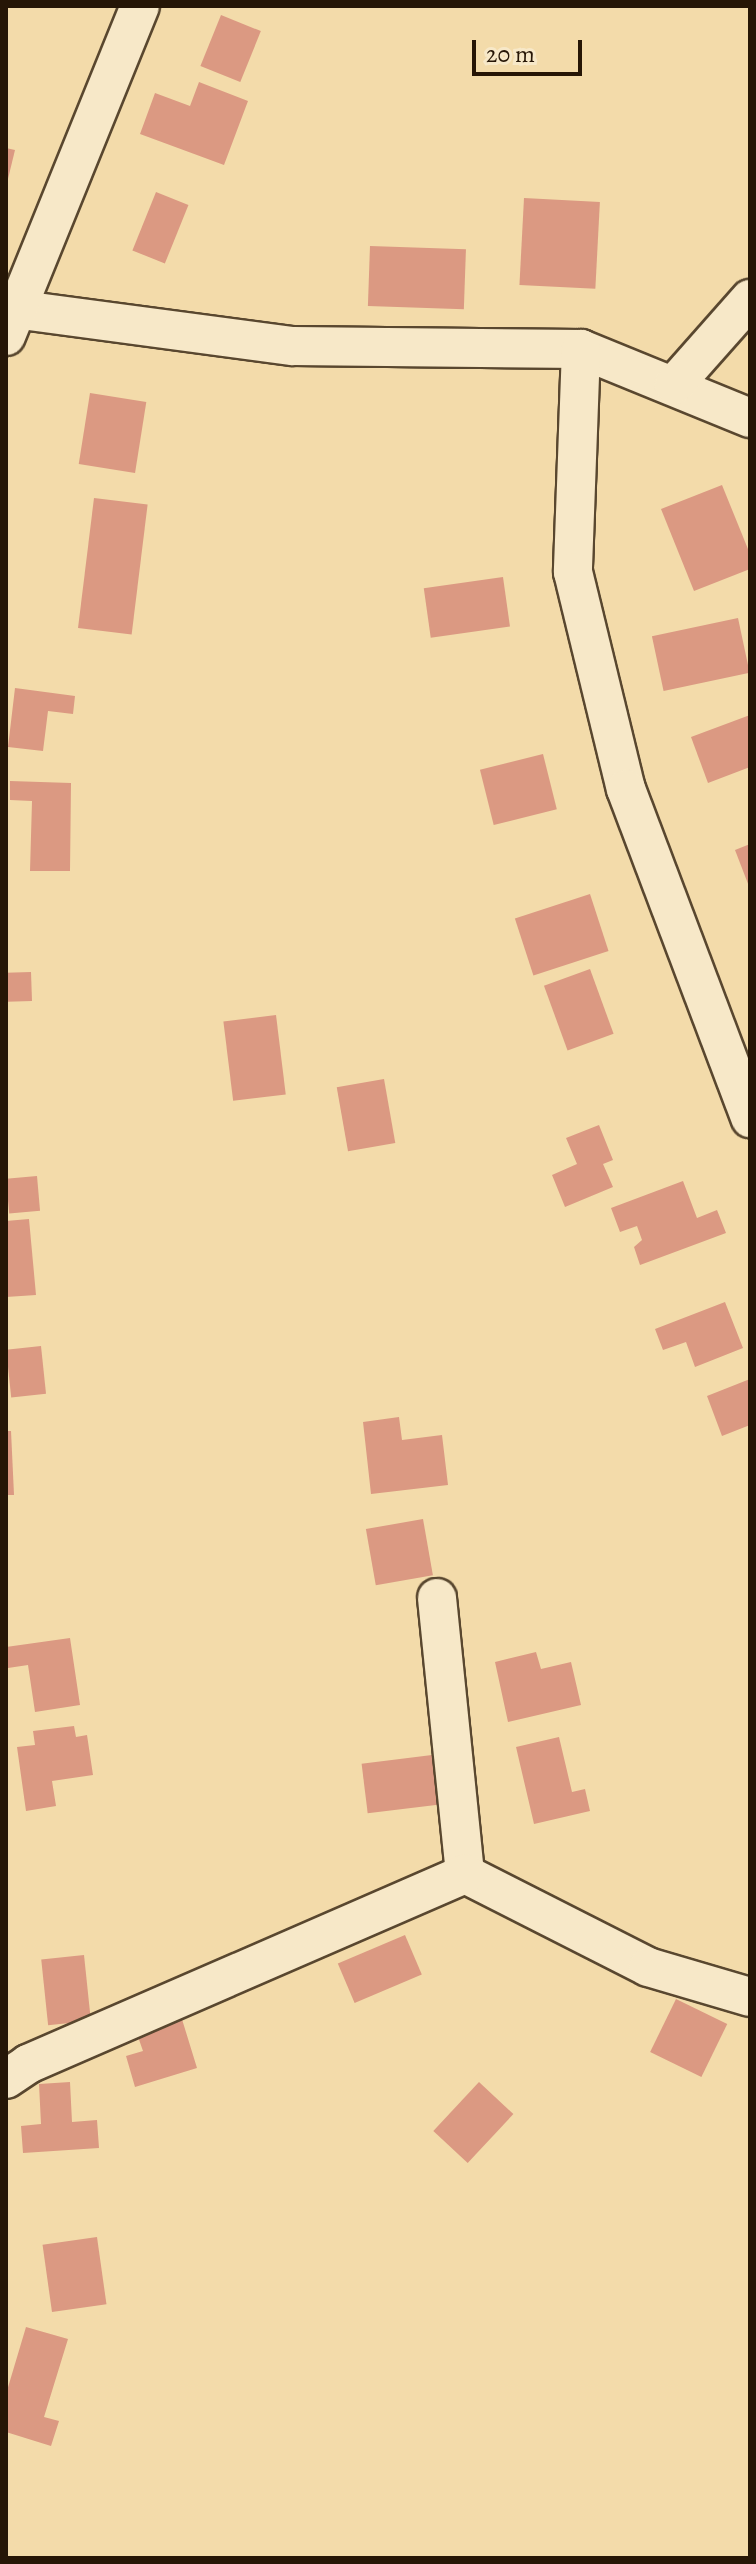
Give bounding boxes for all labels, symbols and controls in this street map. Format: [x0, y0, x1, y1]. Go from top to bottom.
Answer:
scale bar [476, 24, 586, 74]
text: 20 m [486, 38, 535, 70]

